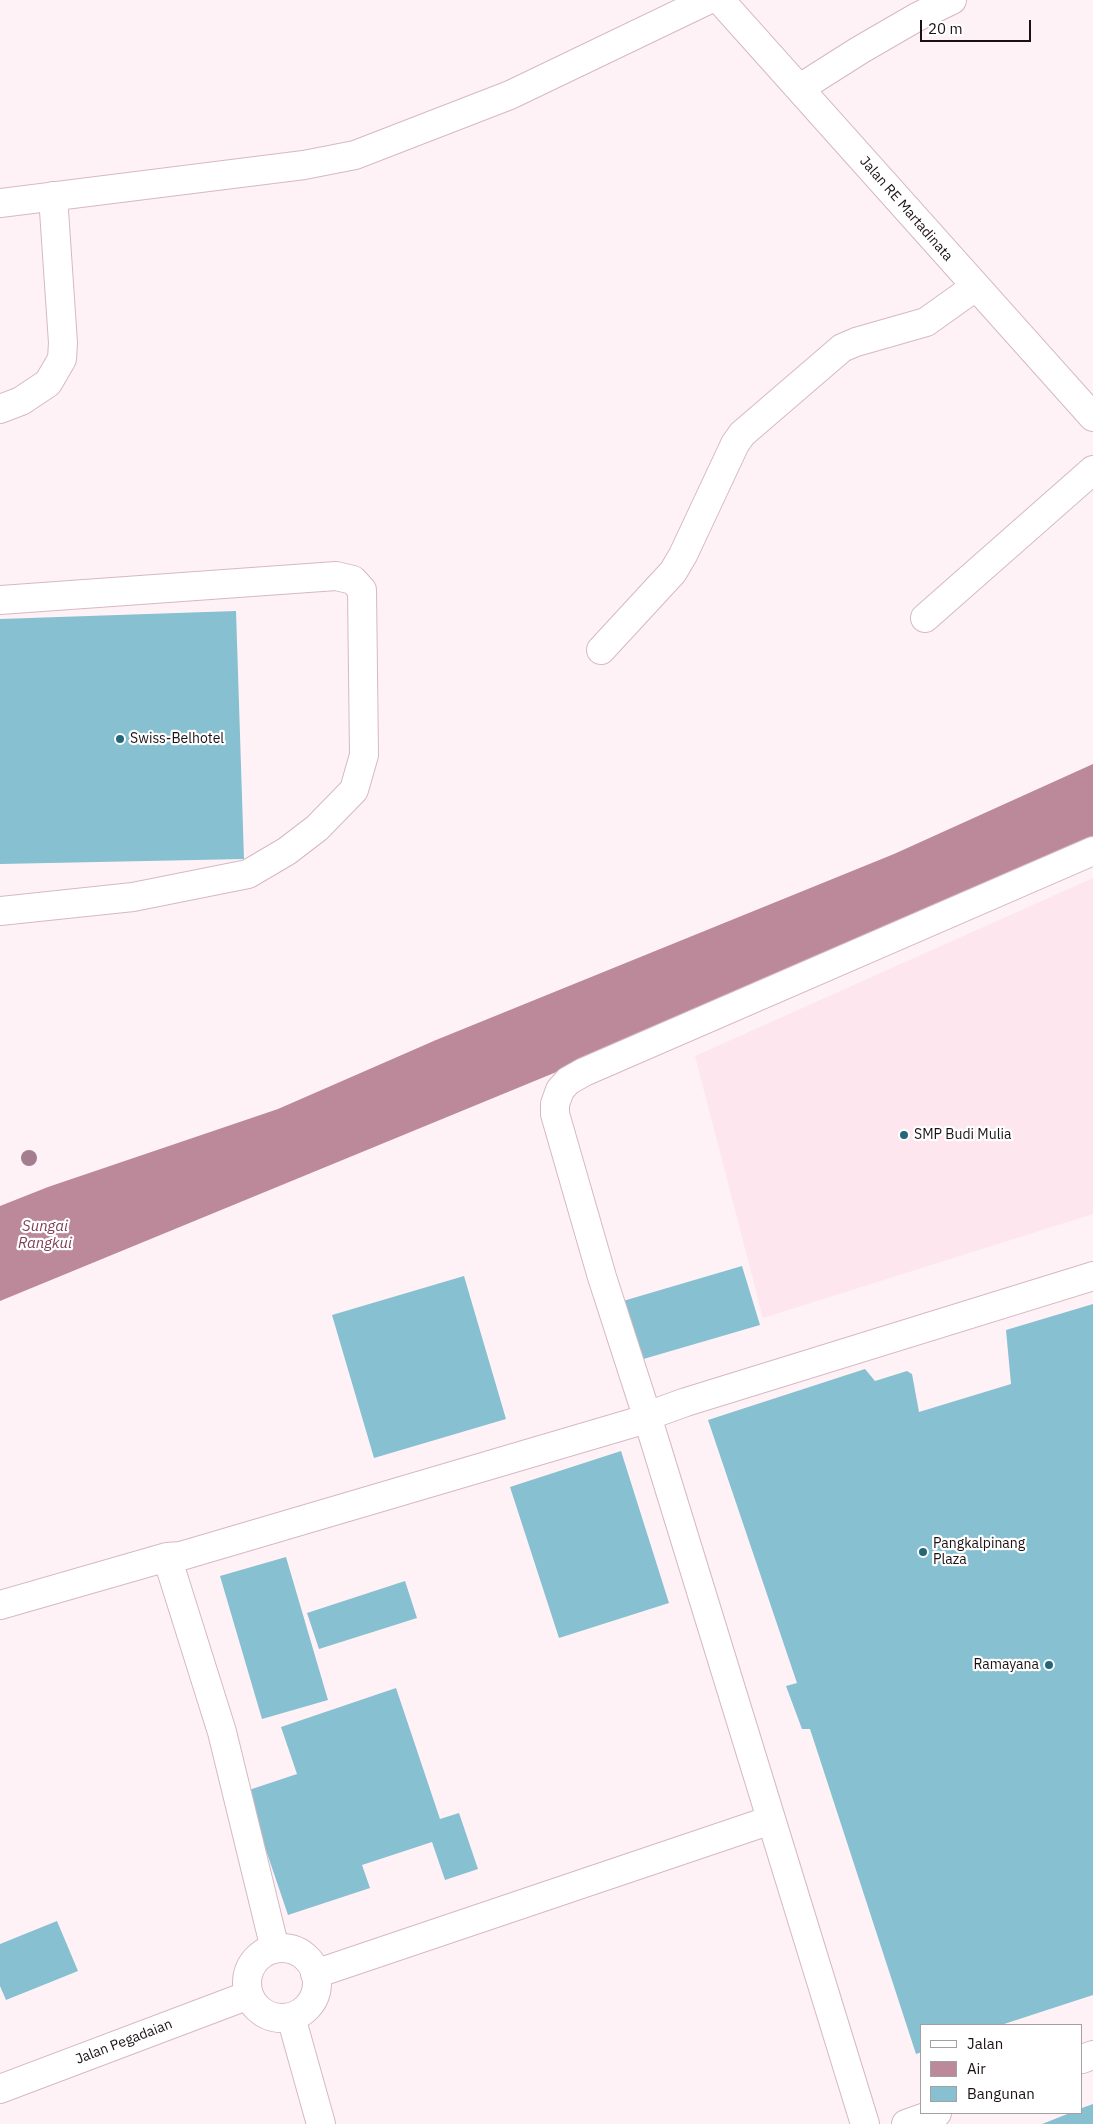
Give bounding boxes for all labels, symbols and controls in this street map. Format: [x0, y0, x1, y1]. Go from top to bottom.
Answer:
scale bar [923, 10, 1034, 42]
text: 20 m [928, 19, 963, 38]
street label: Jalan RE Martadinata [856, 153, 956, 265]
place label: Swiss-Belhotel [130, 731, 224, 747]
marker: Swiss-Belhotel [114, 733, 126, 745]
place label: SMP Budi Mulia [914, 1127, 1011, 1143]
marker: SMP Budi Mulia [898, 1129, 910, 1141]
water label: Sungai Rangkui [18, 1218, 72, 1253]
place label: Pangkalpinang Plaza [933, 1536, 1025, 1568]
marker: Pangkalpinang Plaza [917, 1546, 929, 1558]
place label: Ramayana [973, 1657, 1039, 1673]
marker: Ramayana [1043, 1659, 1055, 1671]
street label: Jalan Pegadaian [73, 2016, 175, 2068]
legend [920, 2024, 1083, 2114]
text: Jalan [967, 2034, 1003, 2053]
text: Air [967, 2059, 986, 2078]
text: Bangunan [967, 2084, 1035, 2103]

